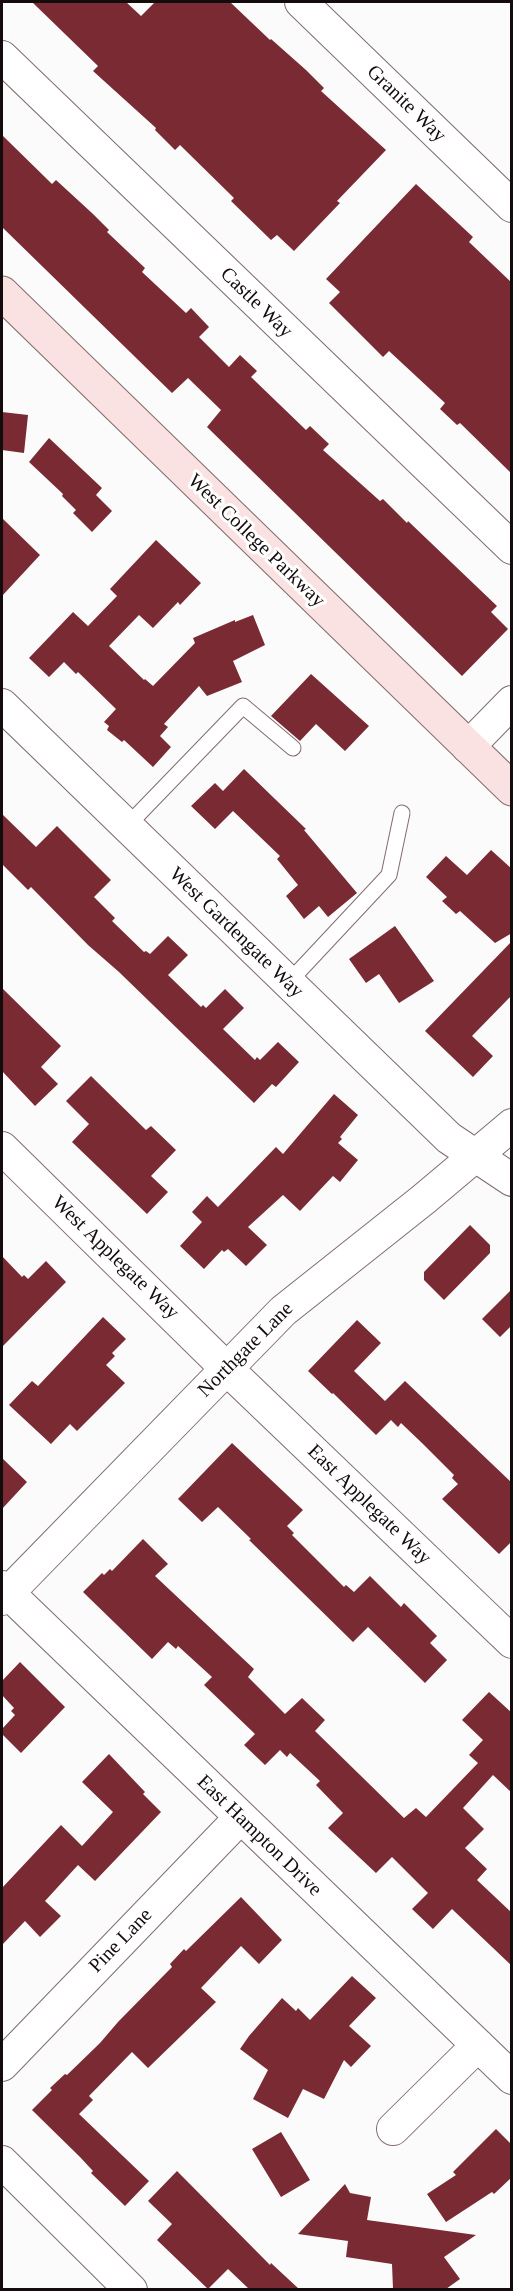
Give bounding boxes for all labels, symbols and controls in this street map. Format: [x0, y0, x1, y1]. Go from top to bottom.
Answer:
street label: Granite Way [361, 60, 451, 148]
street label: Castle Way [215, 263, 297, 343]
street label: West College Parkway [182, 469, 330, 613]
street label: West Gardengate Way [164, 863, 308, 1003]
street label: West Applegate Way [46, 1191, 184, 1325]
street label: Northgate Lane [193, 1297, 299, 1403]
street label: East Applegate Way [302, 1440, 436, 1570]
street label: East Hampton Drive [192, 1770, 326, 1902]
street label: Pine Lane [84, 1904, 158, 1978]

